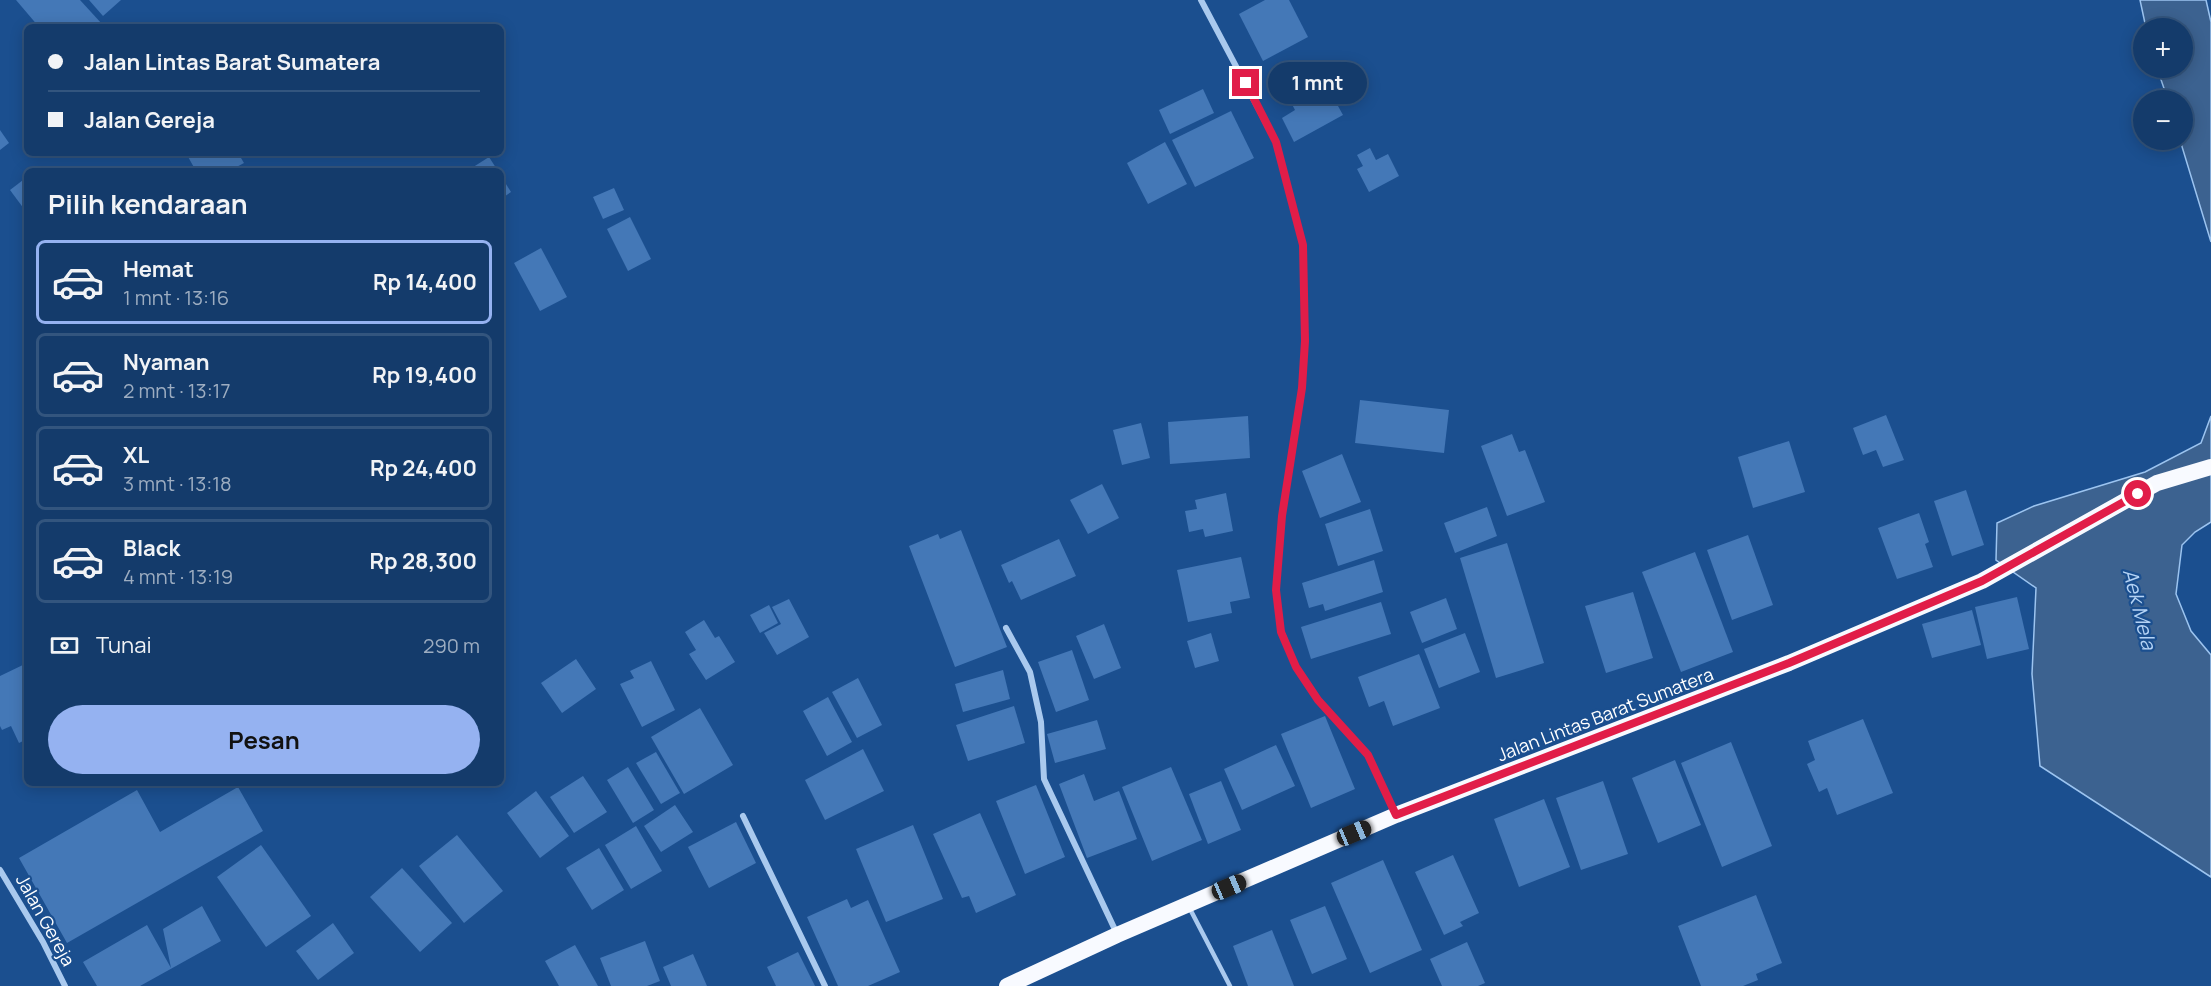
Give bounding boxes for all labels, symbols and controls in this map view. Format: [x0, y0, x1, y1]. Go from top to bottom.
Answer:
map controls [2133, 18, 2193, 150]
button: + [2133, 18, 2193, 78]
text: Jalan Lintas Barat Sumatera [84, 47, 381, 77]
callout: 1 mnt [1267, 62, 1366, 104]
route end [1232, 69, 1259, 96]
text: 1 mnt [1292, 69, 1343, 96]
button: − [2133, 90, 2193, 150]
text: Jalan Gereja [84, 105, 215, 135]
text: Pilih kendaraan [48, 185, 248, 222]
text: Hemat [123, 254, 194, 284]
icon: car [51, 255, 105, 309]
text: Rp 14,400 [373, 267, 477, 297]
text: 1 mnt · 13:16 [123, 284, 229, 311]
text: Nyaman [123, 347, 210, 377]
icon: car [51, 348, 105, 402]
text: Rp 19,400 [372, 360, 477, 390]
text: 2 mnt · 13:17 [123, 377, 230, 404]
text: XL [123, 440, 149, 470]
icon: car [51, 441, 105, 495]
text: Rp 24,400 [370, 453, 477, 483]
text: 3 mnt · 13:18 [123, 470, 232, 497]
route start [2124, 480, 2151, 507]
text: Black [123, 533, 180, 563]
icon: car [51, 534, 105, 588]
text: Rp 28,300 [370, 546, 477, 576]
text: 4 mnt · 13:19 [123, 563, 233, 590]
water label: Aek Mela [2117, 566, 2163, 653]
icon: cash [48, 629, 81, 662]
text: Tunai [96, 630, 152, 660]
text: 290 m [423, 632, 480, 659]
street label: Jalan Lintas Barat Sumatera [1493, 662, 1717, 766]
button: Pesan [48, 705, 480, 774]
car [1334, 818, 1374, 848]
street label: Jalan Gereja [11, 870, 81, 970]
car [1209, 872, 1249, 902]

